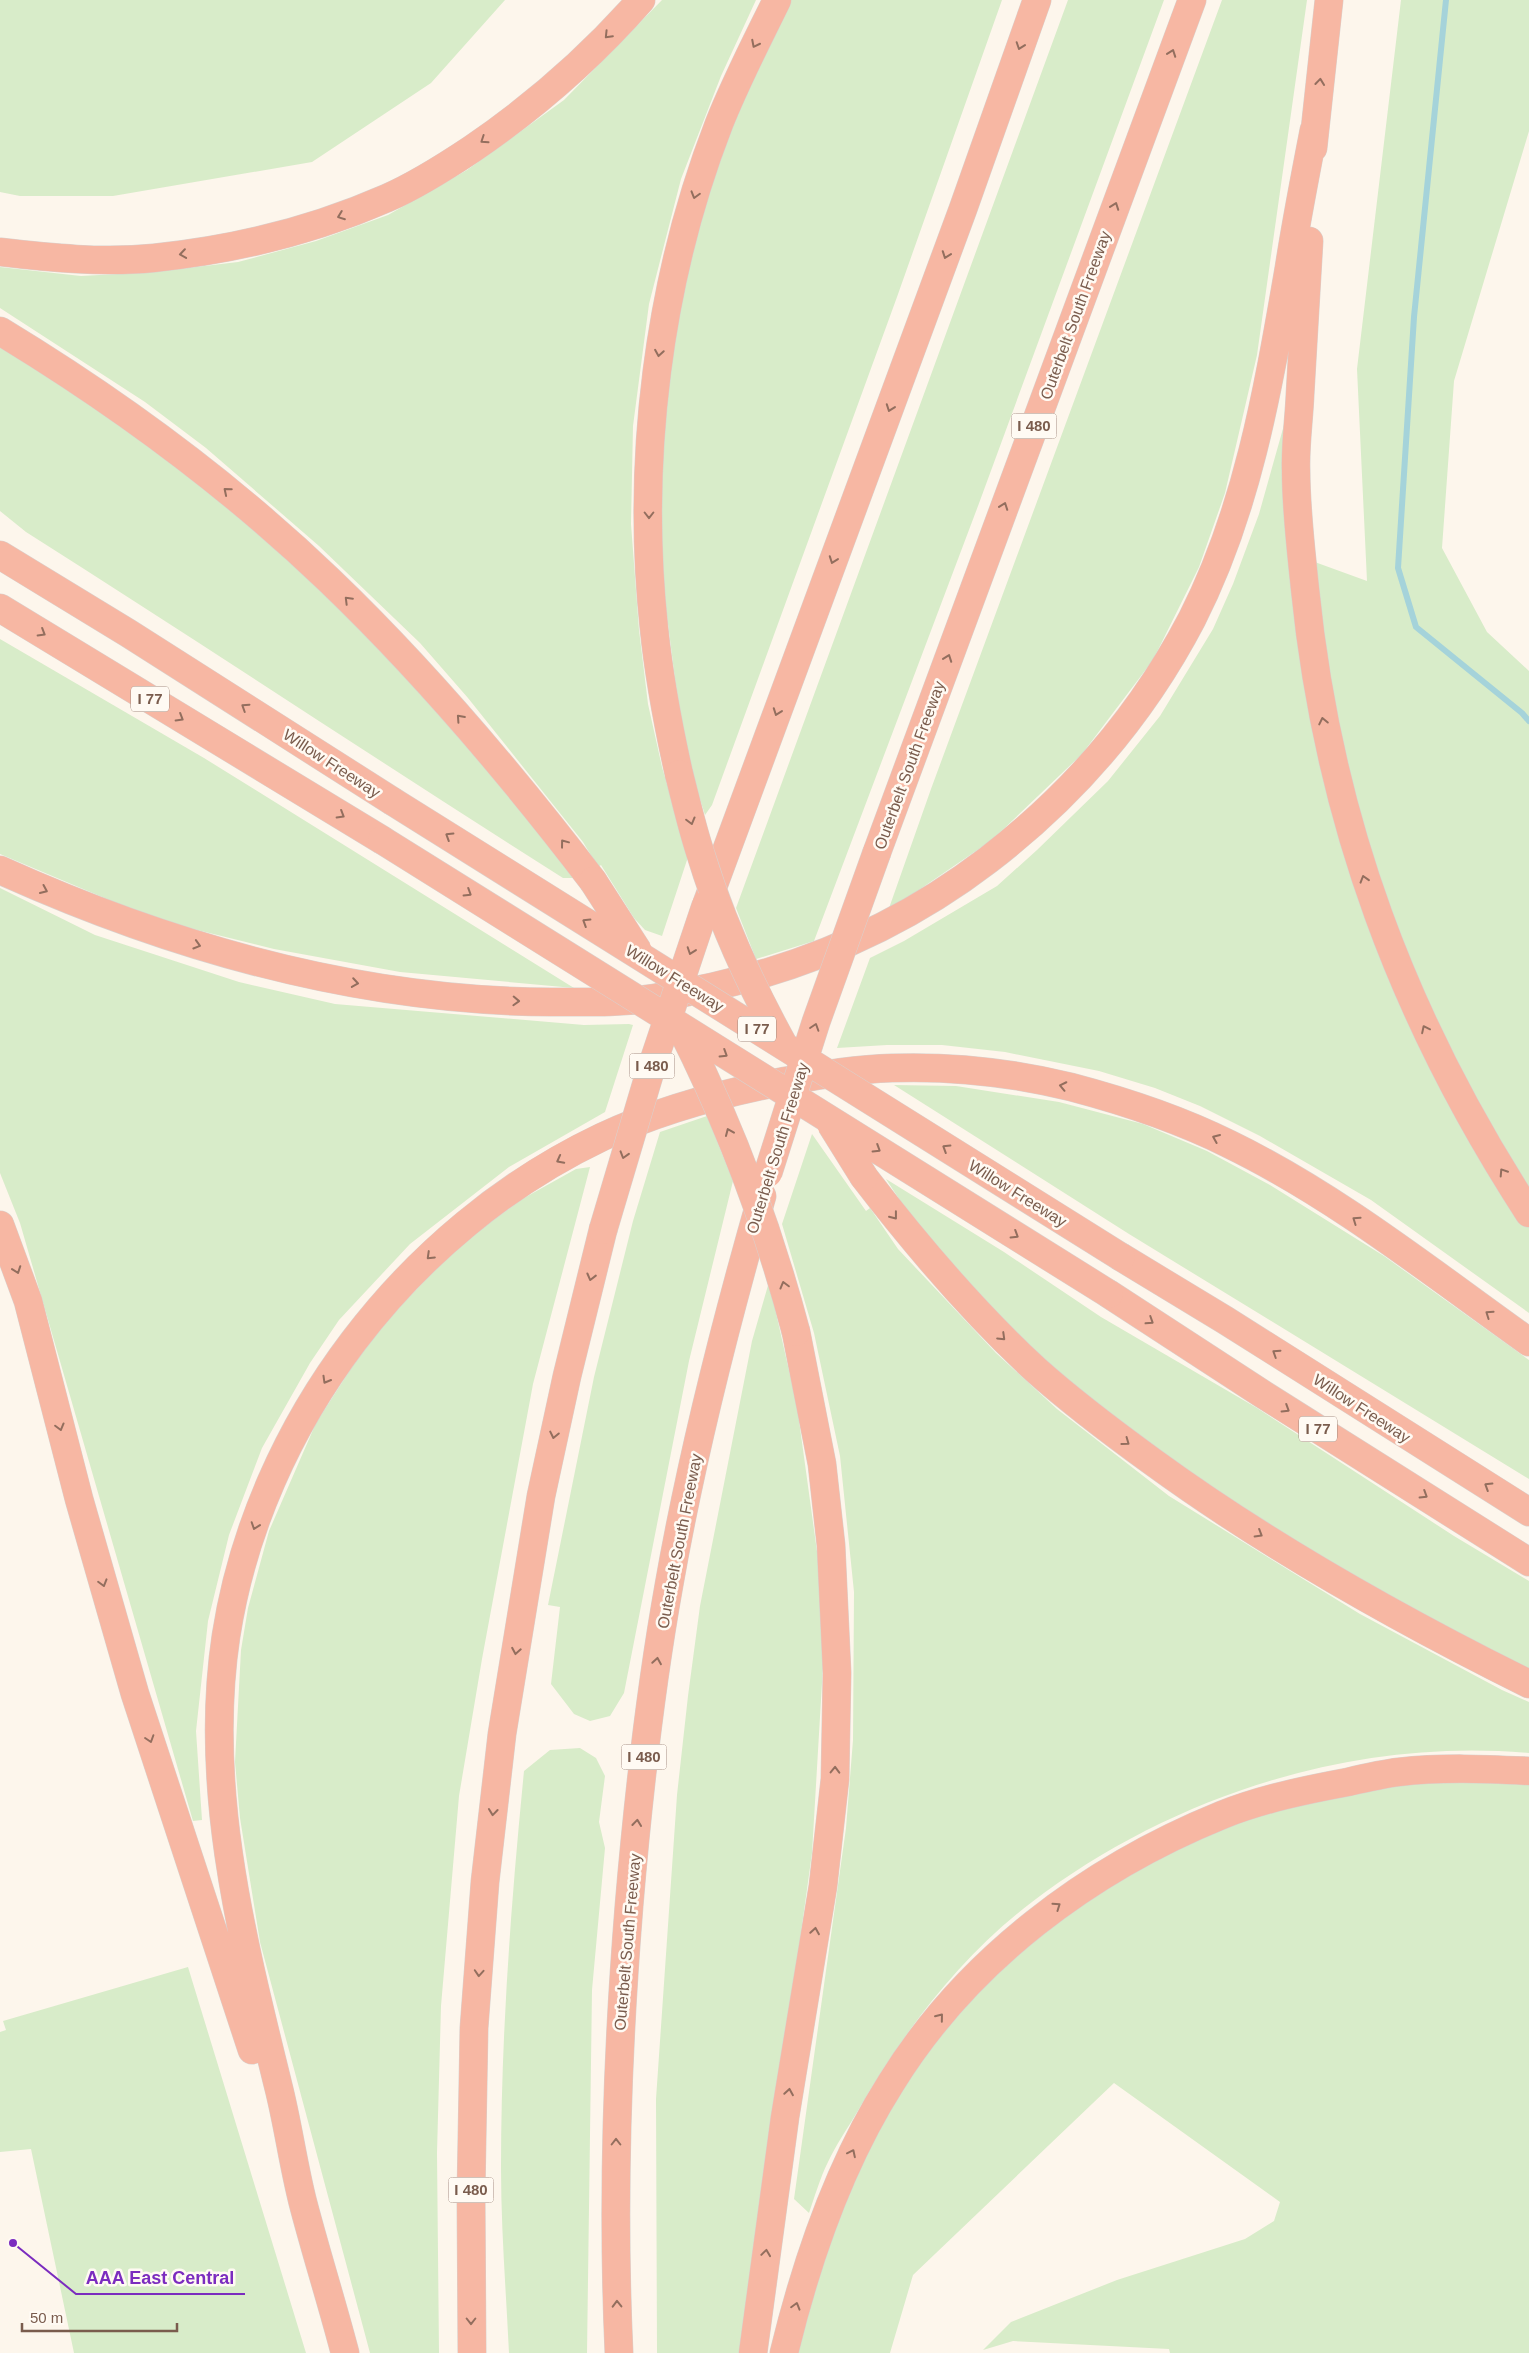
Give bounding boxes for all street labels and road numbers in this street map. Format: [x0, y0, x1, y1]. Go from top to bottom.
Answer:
street label: Outerbelt South Freeway [1037, 229, 1114, 402]
road number: I 480 [1012, 414, 1056, 438]
street label: Outerbelt South Freeway [871, 679, 948, 852]
road number: I 77 [131, 686, 169, 712]
street label: Willow Freeway [280, 726, 383, 801]
street label: Willow Freeway [623, 942, 727, 1015]
road number: I 77 [738, 1016, 776, 1042]
road number: I 480 [630, 1054, 674, 1078]
street label: Outerbelt South Freeway [743, 1061, 812, 1236]
street label: Willow Freeway [966, 1157, 1070, 1230]
street label: Willow Freeway [1310, 1371, 1413, 1446]
road number: I 77 [1299, 1416, 1337, 1442]
street label: Outerbelt South Freeway [654, 1452, 705, 1630]
road number: I 480 [622, 1744, 666, 1770]
street label: Outerbelt South Freeway [611, 1853, 644, 2031]
road number: I 480 [448, 2178, 494, 2202]

